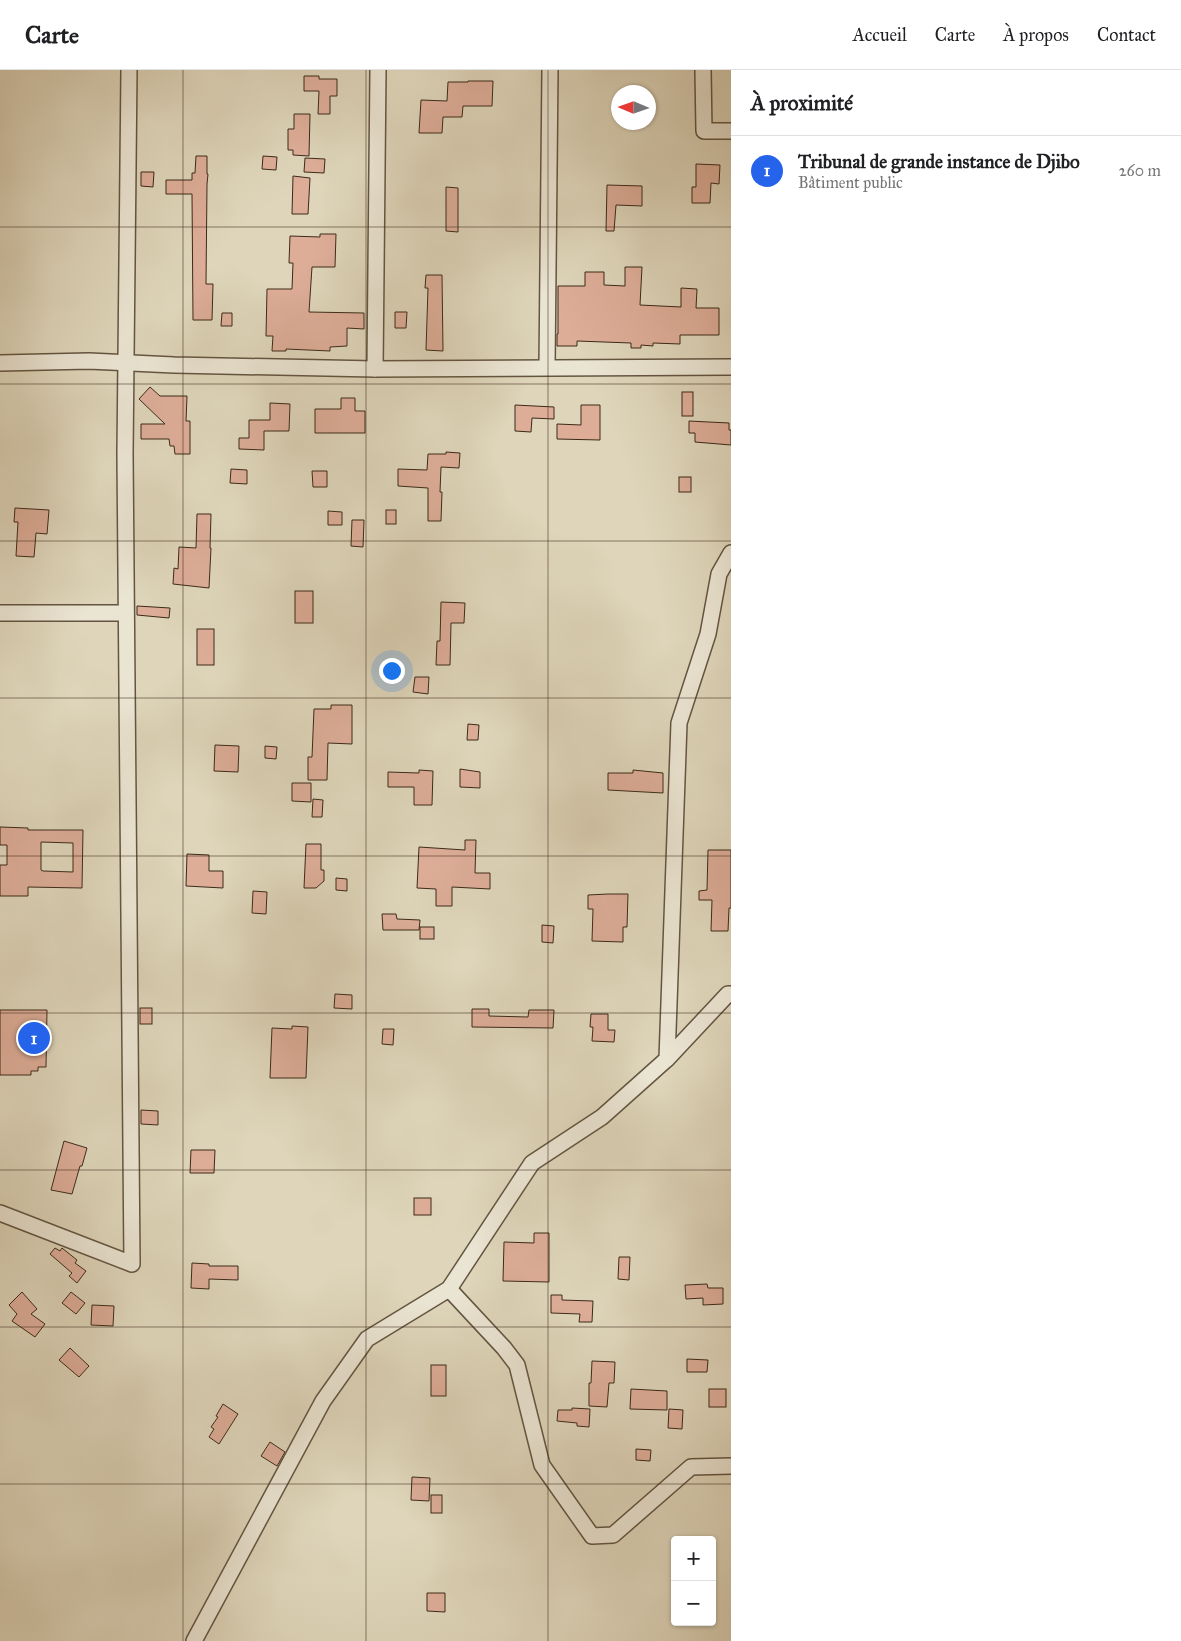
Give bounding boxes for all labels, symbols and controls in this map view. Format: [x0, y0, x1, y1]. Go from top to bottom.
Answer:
text: Carte [25, 20, 79, 50]
text: Accueil [853, 24, 907, 46]
text: Carte [935, 24, 975, 46]
text: À propos [1003, 24, 1069, 46]
text: Contact [1097, 24, 1156, 46]
north arrow [611, 85, 656, 130]
text: À proximité [751, 90, 853, 116]
text: Tribunal de grande instance de Djibo [798, 150, 1080, 173]
text: 1 [764, 161, 770, 180]
text: 260 m [1119, 161, 1161, 180]
text: Bâtiment public [798, 173, 903, 192]
your location [379, 658, 405, 684]
pin: 1 [18, 1019, 50, 1057]
map controls [671, 1536, 716, 1626]
button: + [671, 1536, 716, 1581]
button: − [671, 1581, 716, 1626]

